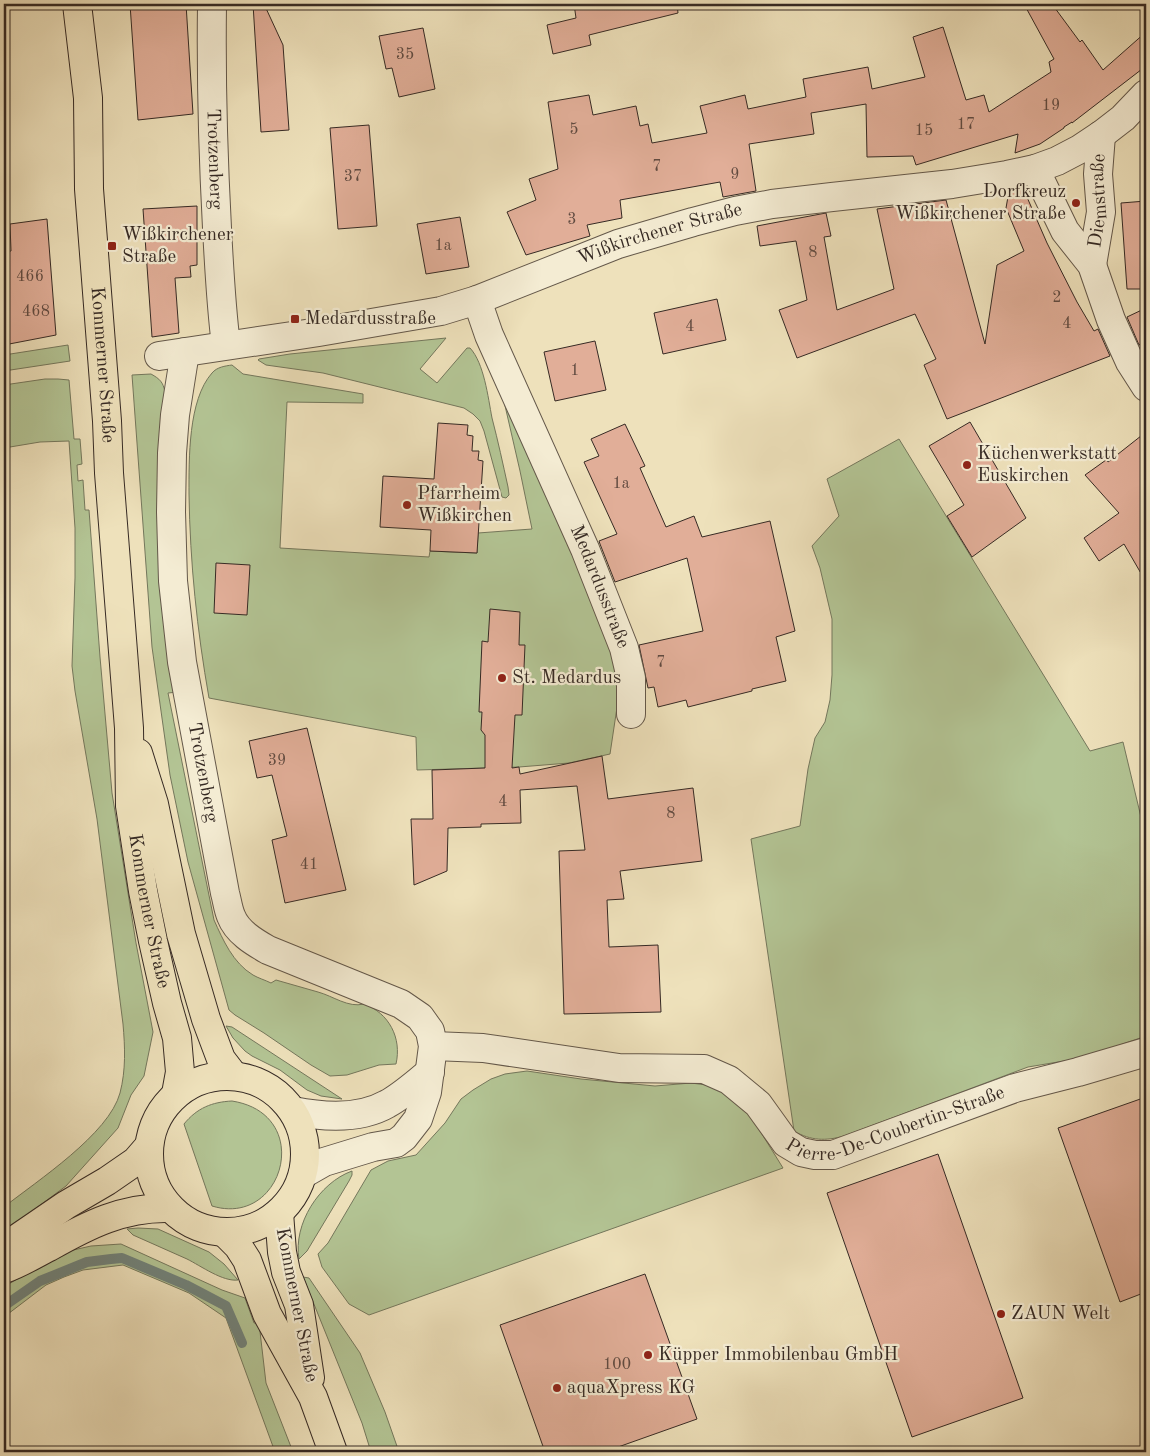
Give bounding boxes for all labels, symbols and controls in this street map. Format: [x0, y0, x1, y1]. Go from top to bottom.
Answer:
house number: 35 [396, 47, 414, 63]
house number: 19 [1042, 98, 1060, 114]
street label: Trotzenberg [203, 108, 226, 211]
house number: 17 [957, 117, 975, 133]
house number: 5 [569, 122, 579, 138]
house number: 15 [915, 123, 933, 139]
street label: Diemstraße [1086, 153, 1111, 249]
house number: 7 [652, 159, 662, 175]
house number: 9 [730, 167, 740, 183]
house number: 37 [344, 169, 362, 185]
place label: Dorfkreuz Wißkirchener Straße [895, 183, 1066, 224]
marker: Dorfkreuz Wißkirchener Straße [1070, 197, 1082, 209]
street label: Wißkirchener Straße [575, 200, 744, 269]
house number: 3 [567, 212, 577, 228]
place label: Wißkirchener Straße [122, 226, 234, 267]
house number: 1a [434, 238, 452, 254]
marker: Wißkirchener Straße [106, 240, 118, 252]
house number: 8 [808, 245, 818, 261]
house number: 466 [16, 269, 44, 285]
street label: Kommerner Straße [87, 286, 117, 444]
house number: 2 [1052, 290, 1062, 306]
house number: 468 [22, 304, 50, 320]
place label: Medardusstraße [305, 310, 436, 329]
marker: Medardusstraße [289, 313, 301, 325]
house number: 4 [1062, 316, 1072, 332]
house number: 4 [685, 319, 695, 335]
house number: 1 [570, 363, 580, 379]
place label: Küchenwerkstatt Euskirchen [977, 445, 1117, 486]
marker: Küchenwerkstatt Euskirchen [961, 459, 973, 471]
house number: 1a [612, 476, 630, 492]
place label: Pfarrheim Wißkirchen [417, 485, 512, 526]
marker: Pfarrheim Wißkirchen [401, 499, 413, 511]
street label: Medardusstraße [566, 522, 633, 651]
house number: 7 [656, 655, 666, 671]
place label: St. Medardus [512, 669, 621, 688]
marker: St. Medardus [496, 672, 508, 684]
street label: Trotzenberg [184, 721, 221, 825]
house number: 39 [268, 753, 286, 769]
house number: 4 [498, 794, 508, 810]
house number: 8 [666, 806, 676, 822]
street label: Kommerner Straße [125, 833, 173, 990]
house number: 41 [300, 857, 318, 873]
street label: Pierre-De-Coubertin-Straße [782, 1083, 1007, 1165]
street label: Kommerner Straße [272, 1226, 320, 1384]
place label: ZAUN Welt [1011, 1305, 1110, 1324]
marker: ZAUN Welt [995, 1308, 1007, 1320]
place label: Küpper Immobilenbau GmbH [658, 1346, 898, 1365]
marker: Küpper Immobilenbau GmbH [642, 1349, 654, 1361]
house number: 100 [603, 1357, 631, 1373]
place label: aquaXpress KG [567, 1379, 695, 1398]
marker: aquaXpress KG [551, 1382, 563, 1394]

